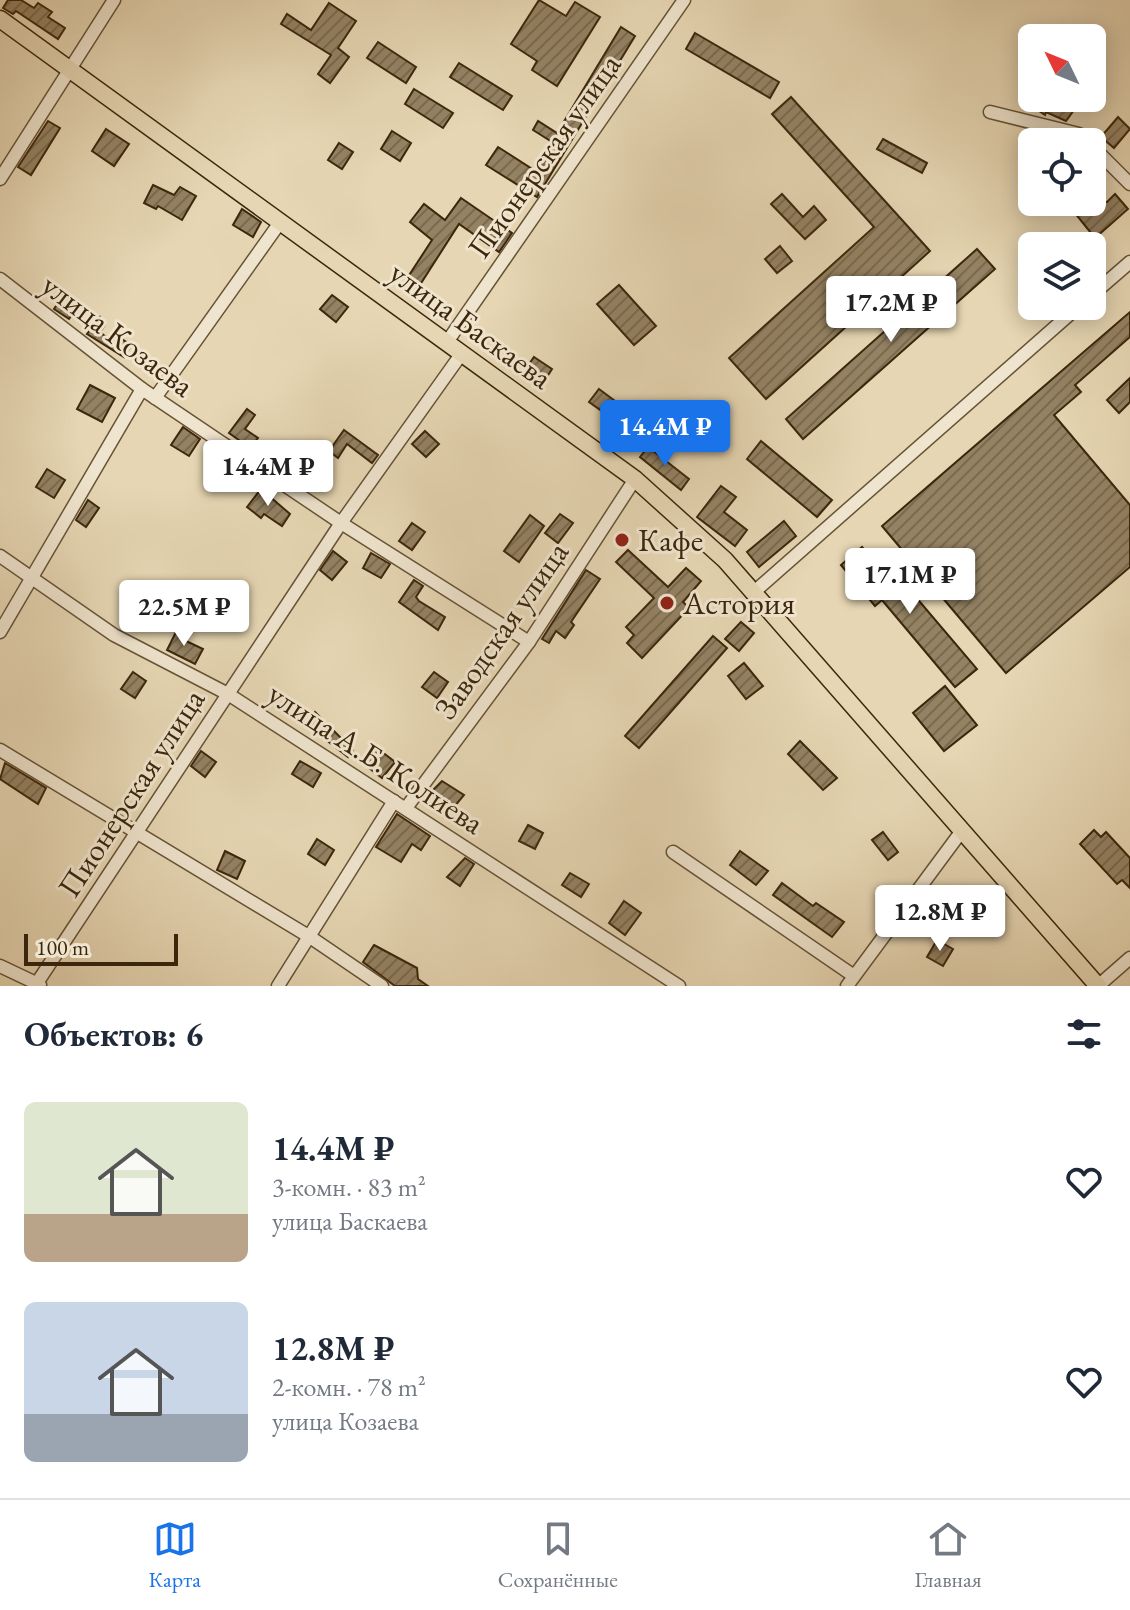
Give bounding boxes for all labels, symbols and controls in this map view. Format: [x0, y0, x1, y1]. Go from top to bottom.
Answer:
north arrow [1018, 24, 1106, 112]
map controls [1018, 24, 1106, 320]
street label: Пионерская улица [458, 45, 630, 267]
button: locate [1018, 128, 1106, 216]
button: layers [1018, 232, 1106, 320]
street label: улица Баскаева [381, 252, 561, 398]
street label: улица Козаева [33, 264, 203, 406]
pin: 17.2M ₽ [817, 276, 965, 344]
text: 17.2M ₽ [844, 285, 938, 319]
pin: 14.4M ₽ [591, 400, 739, 468]
text: 14.4M ₽ [618, 409, 712, 443]
pin: 14.4M ₽ [194, 440, 342, 508]
text: 14.4M ₽ [221, 449, 315, 483]
place label: Кафе [638, 519, 703, 561]
marker: Кафе [613, 531, 631, 549]
street label: Заводская улица [424, 533, 578, 727]
pin: 17.1M ₽ [836, 548, 984, 616]
text: 17.1M ₽ [863, 557, 957, 591]
pin: 22.5M ₽ [110, 580, 258, 648]
place label: Астория [682, 582, 795, 624]
text: 22.5M ₽ [137, 589, 231, 623]
marker: Астория [658, 594, 676, 612]
street label: улица А.Б. Колиева [260, 672, 492, 844]
street label: Пионерская улица [48, 681, 214, 905]
pin: 12.8M ₽ [866, 885, 1014, 953]
text: 12.8M ₽ [893, 894, 987, 928]
scale bar [24, 930, 178, 966]
text: 100 m [36, 933, 89, 962]
text: Объектов: 6 [24, 1012, 203, 1056]
icon: filters [1062, 1012, 1106, 1056]
text: 14.4M ₽ [272, 1126, 395, 1170]
icon: home [88, 1134, 184, 1230]
icon: heart [1062, 1160, 1106, 1204]
text: 3-комн. · 83 m² [272, 1170, 426, 1204]
text: улица Баскаева [272, 1204, 428, 1238]
text: 12.8M ₽ [272, 1326, 395, 1370]
icon: home [88, 1334, 184, 1430]
icon: heart [1062, 1360, 1106, 1404]
text: 2-комн. · 78 m² [272, 1370, 426, 1404]
text: улица Козаева [272, 1404, 419, 1438]
tab: Карта [148, 1517, 201, 1594]
tab: Сохранённые [498, 1517, 618, 1594]
tab: Главная [915, 1517, 982, 1594]

